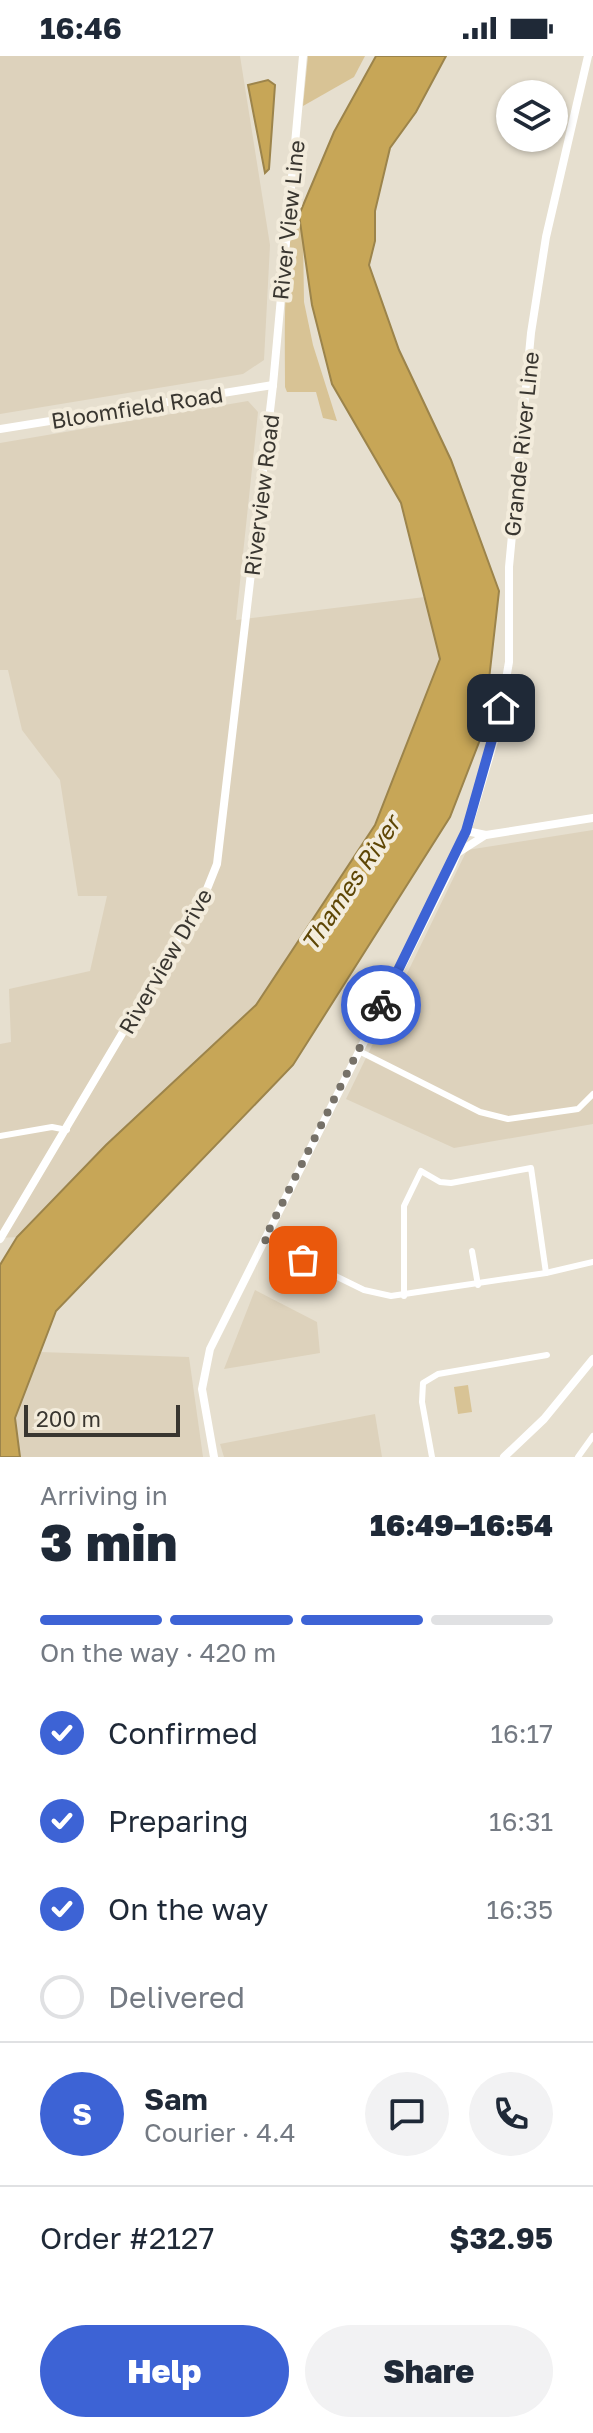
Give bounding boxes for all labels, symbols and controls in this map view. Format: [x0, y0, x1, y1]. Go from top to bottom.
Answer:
text: 16:46 [40, 10, 122, 46]
map controls [496, 80, 568, 152]
button: layers [496, 80, 568, 152]
street label: River View Line [266, 139, 310, 301]
street label: Grande River Line [498, 350, 544, 538]
street label: Bloomfield Road [49, 380, 225, 434]
street label: Riverview Road [238, 413, 284, 577]
pin [467, 674, 535, 742]
icon: home [479, 686, 523, 730]
water label: Thames River [294, 807, 408, 956]
street label: Riverview Drive [112, 884, 218, 1038]
courier [341, 965, 421, 1045]
icon: bike [359, 983, 403, 1027]
pin [269, 1226, 337, 1294]
icon: bag [281, 1238, 325, 1282]
scale bar [24, 1401, 180, 1437]
text: 200 m [36, 1405, 101, 1432]
text: Arriving in [40, 1480, 168, 1511]
text: 16:49–16:54 [370, 1507, 553, 1543]
text: 3 min [40, 1510, 177, 1572]
text: On the way · 420 m [40, 1637, 276, 1668]
icon: check [40, 1711, 84, 1755]
text: Confirmed [108, 1715, 258, 1751]
text: 16:17 [490, 1718, 553, 1749]
icon: check [40, 1799, 84, 1843]
text: Preparing [108, 1803, 249, 1839]
text: 16:31 [489, 1806, 553, 1837]
icon: check [40, 1887, 84, 1931]
text: On the way [108, 1891, 268, 1927]
text: 16:35 [487, 1894, 553, 1925]
text: Delivered [108, 1979, 245, 2015]
button: chat [365, 2072, 449, 2156]
button: phone [469, 2072, 553, 2156]
text: Sam [144, 2081, 208, 2117]
text: S [72, 2096, 92, 2132]
text: Courier · 4.4 [144, 2117, 296, 2148]
text: Order #2127 [40, 2220, 214, 2256]
text: $32.95 [449, 2220, 553, 2256]
button: Help [40, 2325, 289, 2417]
button: Share [305, 2325, 553, 2417]

